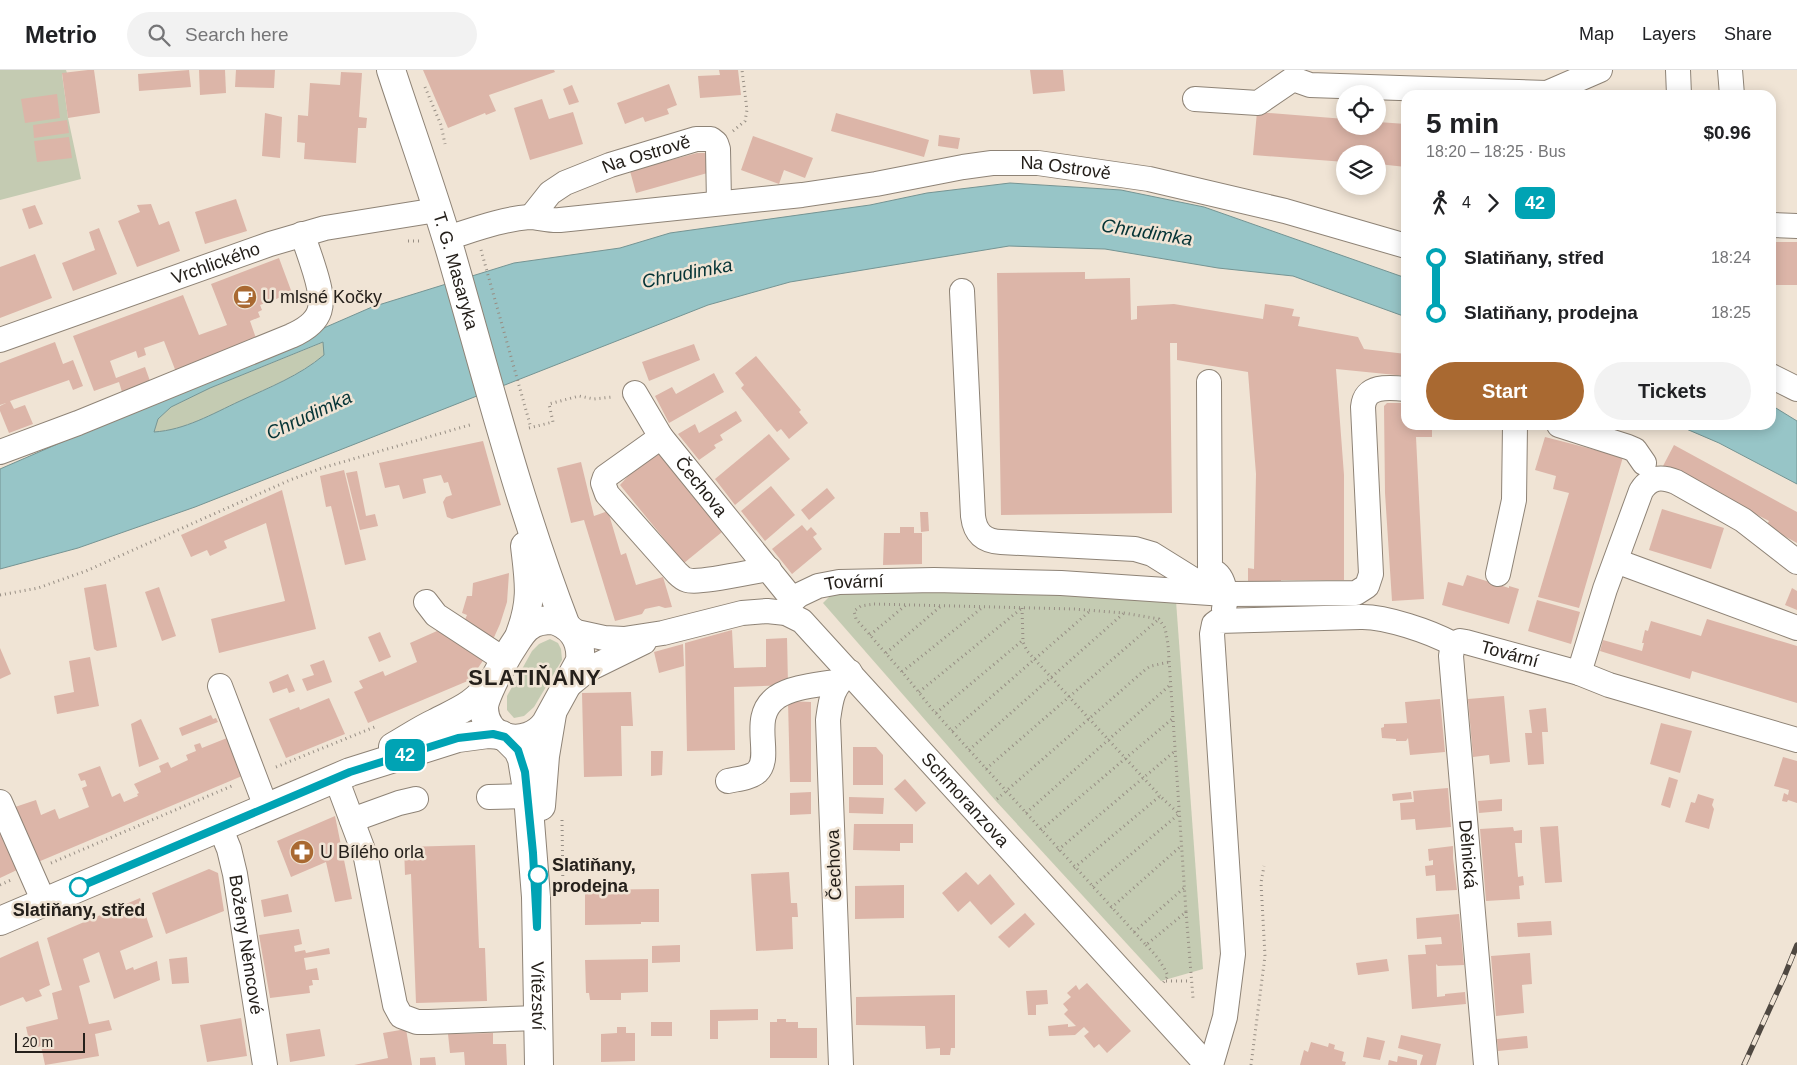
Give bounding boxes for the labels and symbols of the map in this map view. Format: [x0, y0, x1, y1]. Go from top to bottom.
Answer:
street label: Na Ostrově [599, 131, 693, 177]
street label: Na Ostrově [1020, 152, 1112, 183]
street label: T. G. Masaryka [429, 210, 482, 333]
water label: Chrudimka [1100, 214, 1194, 250]
street label: Vrchlického [169, 238, 263, 288]
water label: Chrudimka [640, 254, 734, 292]
cafe icon: U mlsné Kočky [232, 284, 258, 310]
place label: U mlsné Kočky [262, 287, 382, 307]
water label: Chrudimka [263, 386, 355, 444]
street label: Čechova [671, 452, 732, 521]
street label: Tovární [823, 571, 884, 595]
street label: Tovární [1479, 637, 1541, 671]
district label: SLATIŇANY [468, 665, 602, 690]
line badge: 42 [382, 739, 428, 771]
street label: Schmoranzova [917, 749, 1014, 852]
street label: Dělnická [1455, 819, 1481, 890]
street label: Čechova [822, 828, 845, 901]
pharmacy icon: U Bílého orla [289, 839, 315, 865]
place label: U Bílého orla [320, 842, 425, 862]
place label: Slatiňany, prodejna [552, 855, 636, 896]
marker: Slatiňany, prodejna [528, 865, 548, 885]
street label: Boženy Němcové [225, 873, 267, 1016]
marker: Slatiňany, střed [69, 877, 89, 897]
place label: Slatiňany, střed [13, 900, 145, 920]
street label: Vítězství [527, 961, 548, 1031]
scale bar [15, 1030, 85, 1053]

